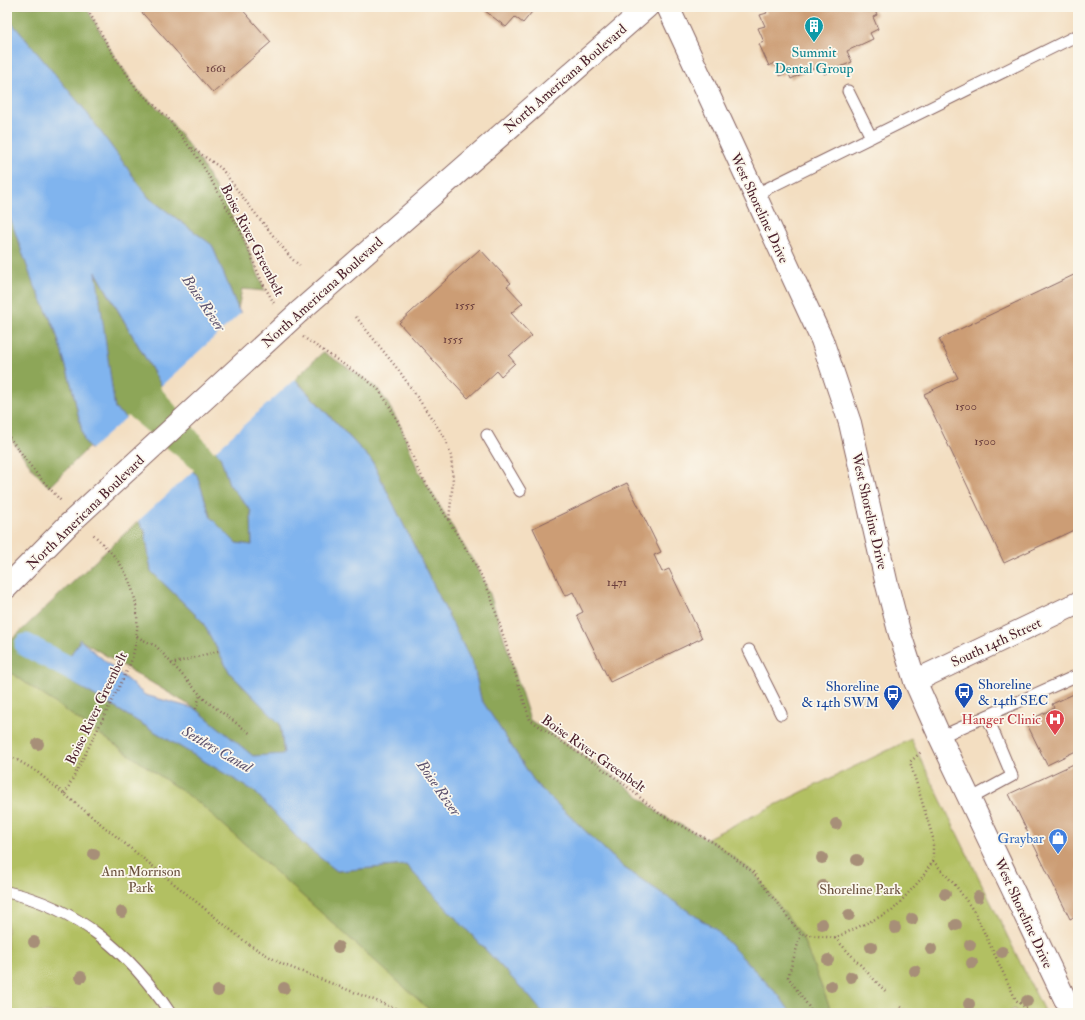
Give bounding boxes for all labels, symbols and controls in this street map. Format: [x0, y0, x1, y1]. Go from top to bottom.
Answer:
building icon: Summit Dental Group [803, 15, 825, 43]
street label: North Americana Boulevard [500, 20, 630, 136]
place label: Summit Dental Group [774, 44, 854, 78]
house number: 1661 [206, 61, 226, 76]
street label: West Shoreline Drive [726, 150, 793, 266]
street label: Boise River Greenbelt [217, 181, 288, 299]
street label: North Americana Boulevard [258, 233, 386, 351]
water label: Boise River [177, 270, 230, 336]
house number: 1555 [455, 298, 476, 313]
house number: 1555 [443, 332, 464, 347]
house number: 1500 [955, 399, 977, 414]
house number: 1500 [974, 434, 996, 449]
street label: West Shoreline Drive [848, 450, 891, 571]
street label: North Americana Boulevard [23, 452, 148, 573]
house number: 1471 [607, 575, 627, 590]
street label: South 14th Street [948, 614, 1044, 671]
street label: Boise River Greenbelt [62, 649, 131, 767]
place label: Shoreline & 14th SEC [978, 676, 1048, 709]
place label: Shoreline & 14th SWM [801, 678, 879, 711]
bus stop icon: Shoreline & 14th SEC [953, 681, 975, 709]
bus stop icon: Shoreline & 14th SWM [882, 683, 904, 711]
hospital icon: Hanger Clinic [1044, 708, 1066, 736]
street label: Boise River Greenbelt [538, 711, 649, 796]
place label: Hanger Clinic [962, 711, 1041, 728]
water label: Settlers Canal [178, 721, 256, 778]
water label: Boise River [412, 756, 466, 821]
shop icon: Graybar [1047, 827, 1069, 855]
place label: Graybar [997, 830, 1045, 848]
street label: West Shoreline Drive [990, 855, 1057, 971]
park label: Ann Morrison Park [100, 863, 181, 896]
park label: Shoreline Park [819, 881, 901, 898]

